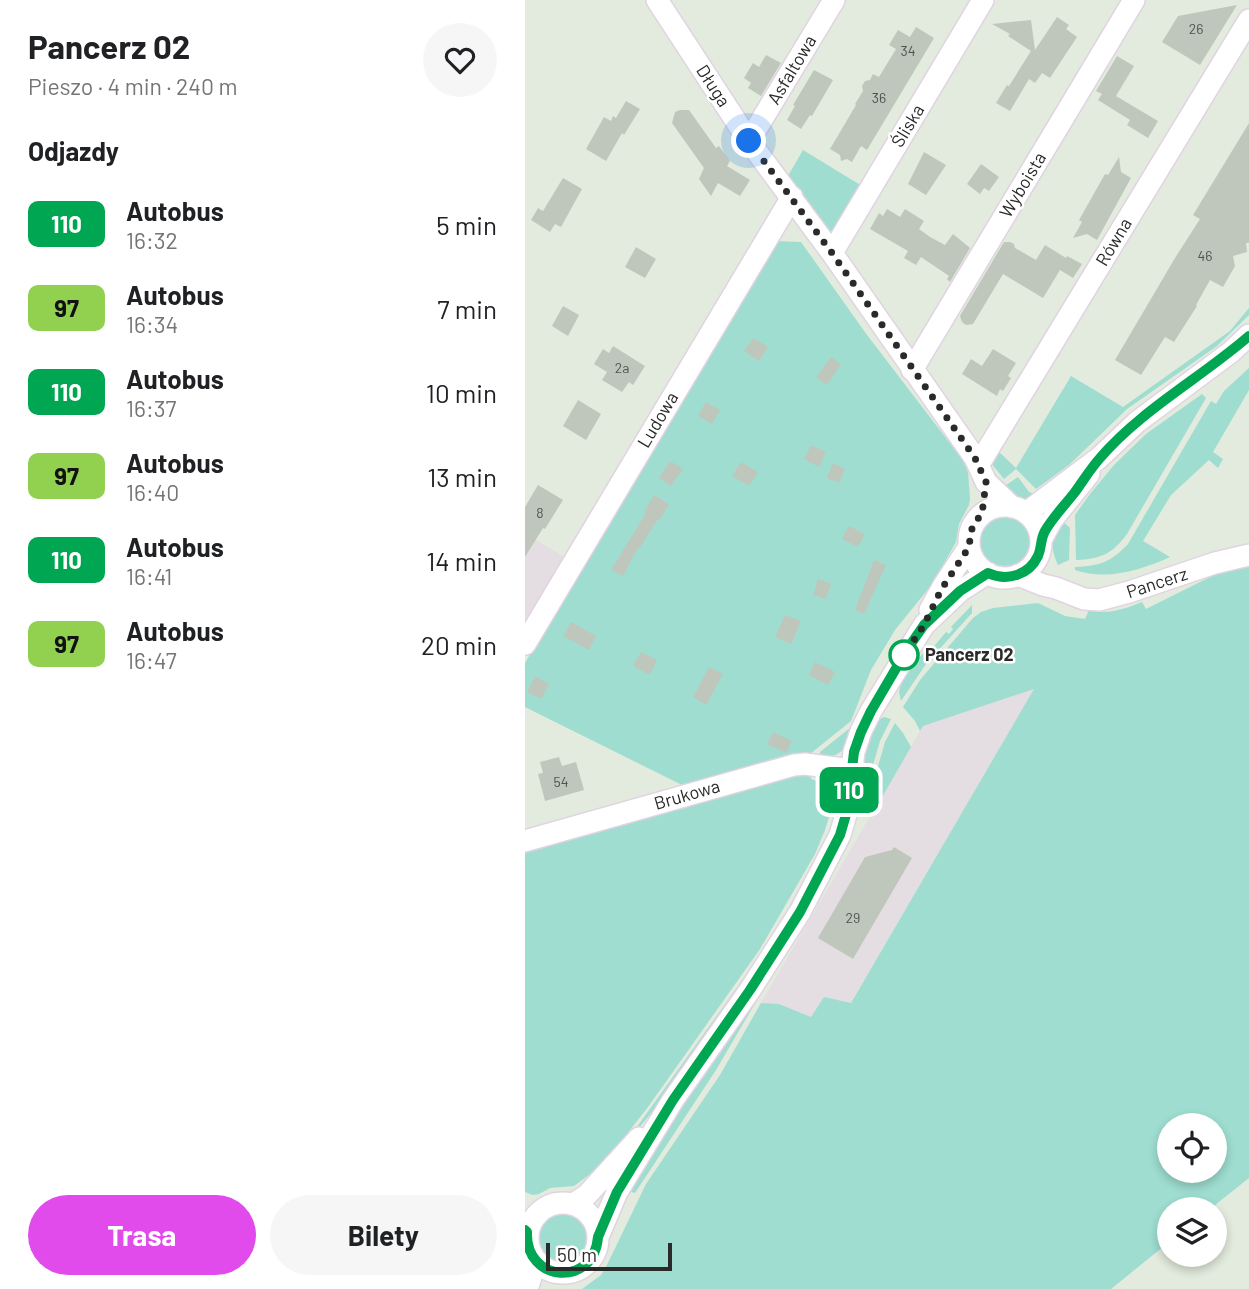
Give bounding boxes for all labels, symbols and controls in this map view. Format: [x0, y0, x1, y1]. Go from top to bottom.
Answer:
house number: 26 [1189, 20, 1203, 37]
button: heart [423, 23, 497, 97]
text: Pancerz 02 [28, 26, 190, 66]
street label: Asfaltowa [762, 31, 820, 108]
house number: 34 [901, 42, 915, 59]
street label: Długa [692, 60, 736, 111]
text: Pieszo · 4 min · 240 m [28, 72, 238, 100]
house number: 36 [872, 89, 886, 106]
street label: Śliska [886, 100, 928, 151]
your location [731, 123, 766, 158]
text: Odjazdy [28, 135, 119, 166]
street label: Wyboista [994, 148, 1050, 221]
text: Autobus [126, 195, 224, 226]
text: 110 [51, 209, 82, 238]
text: 5 min [436, 209, 497, 240]
street label: Równa [1090, 213, 1136, 269]
text: 16:32 [126, 226, 178, 254]
house number: 46 [1198, 247, 1212, 264]
text: Autobus [126, 279, 224, 310]
text: 97 [54, 293, 79, 322]
text: 7 min [437, 293, 497, 324]
text: 16:34 [126, 310, 178, 338]
house number: 2a [615, 359, 629, 376]
text: Autobus [126, 363, 224, 394]
text: 110 [51, 377, 82, 406]
text: 10 min [426, 377, 497, 408]
street label: Ludowa [632, 388, 682, 451]
text: 16:37 [126, 394, 176, 422]
text: Autobus [126, 447, 224, 478]
text: 97 [54, 461, 79, 490]
text: 13 min [427, 461, 497, 492]
text: 16:40 [126, 478, 179, 506]
house number: 8 [536, 504, 544, 521]
text: Autobus [126, 531, 224, 562]
text: 110 [51, 545, 82, 574]
text: 14 min [426, 545, 497, 576]
text: 16:41 [126, 562, 172, 590]
street label: Pancerz [1123, 562, 1190, 602]
text: Autobus [126, 615, 224, 646]
text: 97 [54, 629, 79, 658]
text: 20 min [421, 629, 497, 660]
marker: Pancerz 02 [889, 640, 919, 670]
place label: Pancerz 02 [925, 643, 1014, 665]
text: 16:47 [126, 646, 177, 674]
line badge: 110 [809, 767, 889, 813]
house number: 54 [554, 773, 568, 790]
street label: Brukowa [651, 774, 722, 814]
text: 110 [834, 775, 864, 804]
house number: 29 [846, 909, 860, 926]
map controls [1157, 1113, 1227, 1267]
button: locate [1157, 1113, 1227, 1183]
button: Trasa [28, 1195, 256, 1275]
button: Bilety [270, 1195, 497, 1275]
button: layers [1157, 1197, 1227, 1267]
scale bar [546, 1240, 672, 1272]
text: 50 m [557, 1243, 597, 1266]

